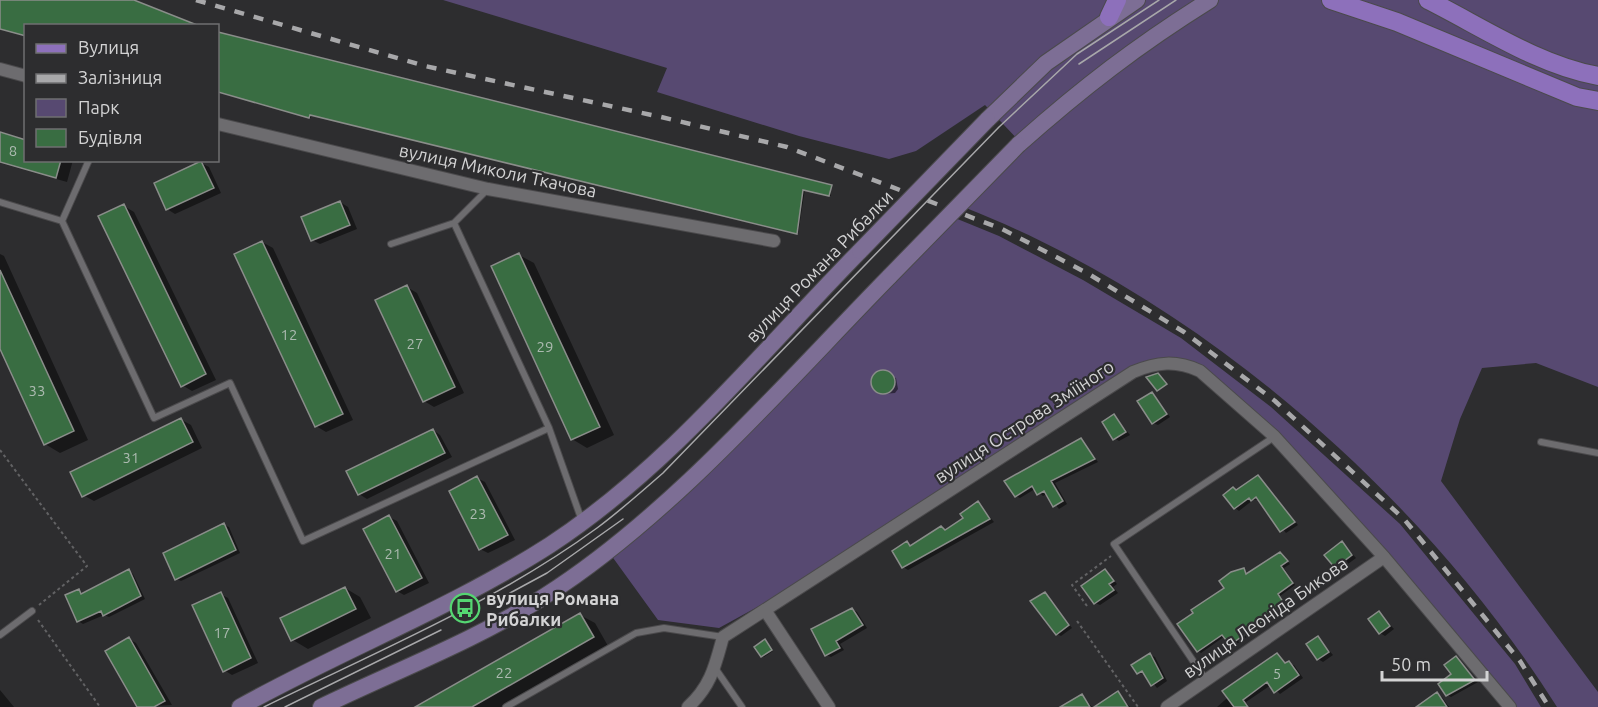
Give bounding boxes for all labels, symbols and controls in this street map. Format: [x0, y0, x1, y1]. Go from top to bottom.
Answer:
legend [24, 24, 219, 162]
text: Вулиця [78, 37, 139, 57]
text: Залізниця [78, 67, 162, 87]
text: Парк [78, 97, 119, 117]
text: Будівля [78, 127, 143, 147]
street label: вулиця Миколи Ткачова [397, 139, 599, 201]
house number: 8 [9, 142, 17, 159]
street label: вулиця Романа Рибалки [741, 186, 897, 346]
house number: 12 [281, 326, 297, 343]
house number: 27 [407, 335, 423, 352]
house number: 29 [537, 338, 553, 355]
street label: вулиця Острова Зміїного [931, 356, 1117, 486]
house number: 33 [29, 382, 45, 399]
house number: 31 [123, 449, 139, 466]
house number: 23 [470, 505, 486, 522]
house number: 21 [385, 545, 401, 562]
street label: вулиця Леоніда Бикова [1179, 553, 1351, 681]
place label: вулиця Романа Рибалки [486, 588, 619, 629]
bus stop icon: вулиця Романа Рибалки [449, 592, 481, 624]
house number: 17 [214, 624, 230, 641]
scale bar [1382, 644, 1487, 682]
text: 50 m [1391, 654, 1431, 674]
house number: 22 [496, 664, 512, 681]
house number: 5 [1273, 665, 1281, 682]

